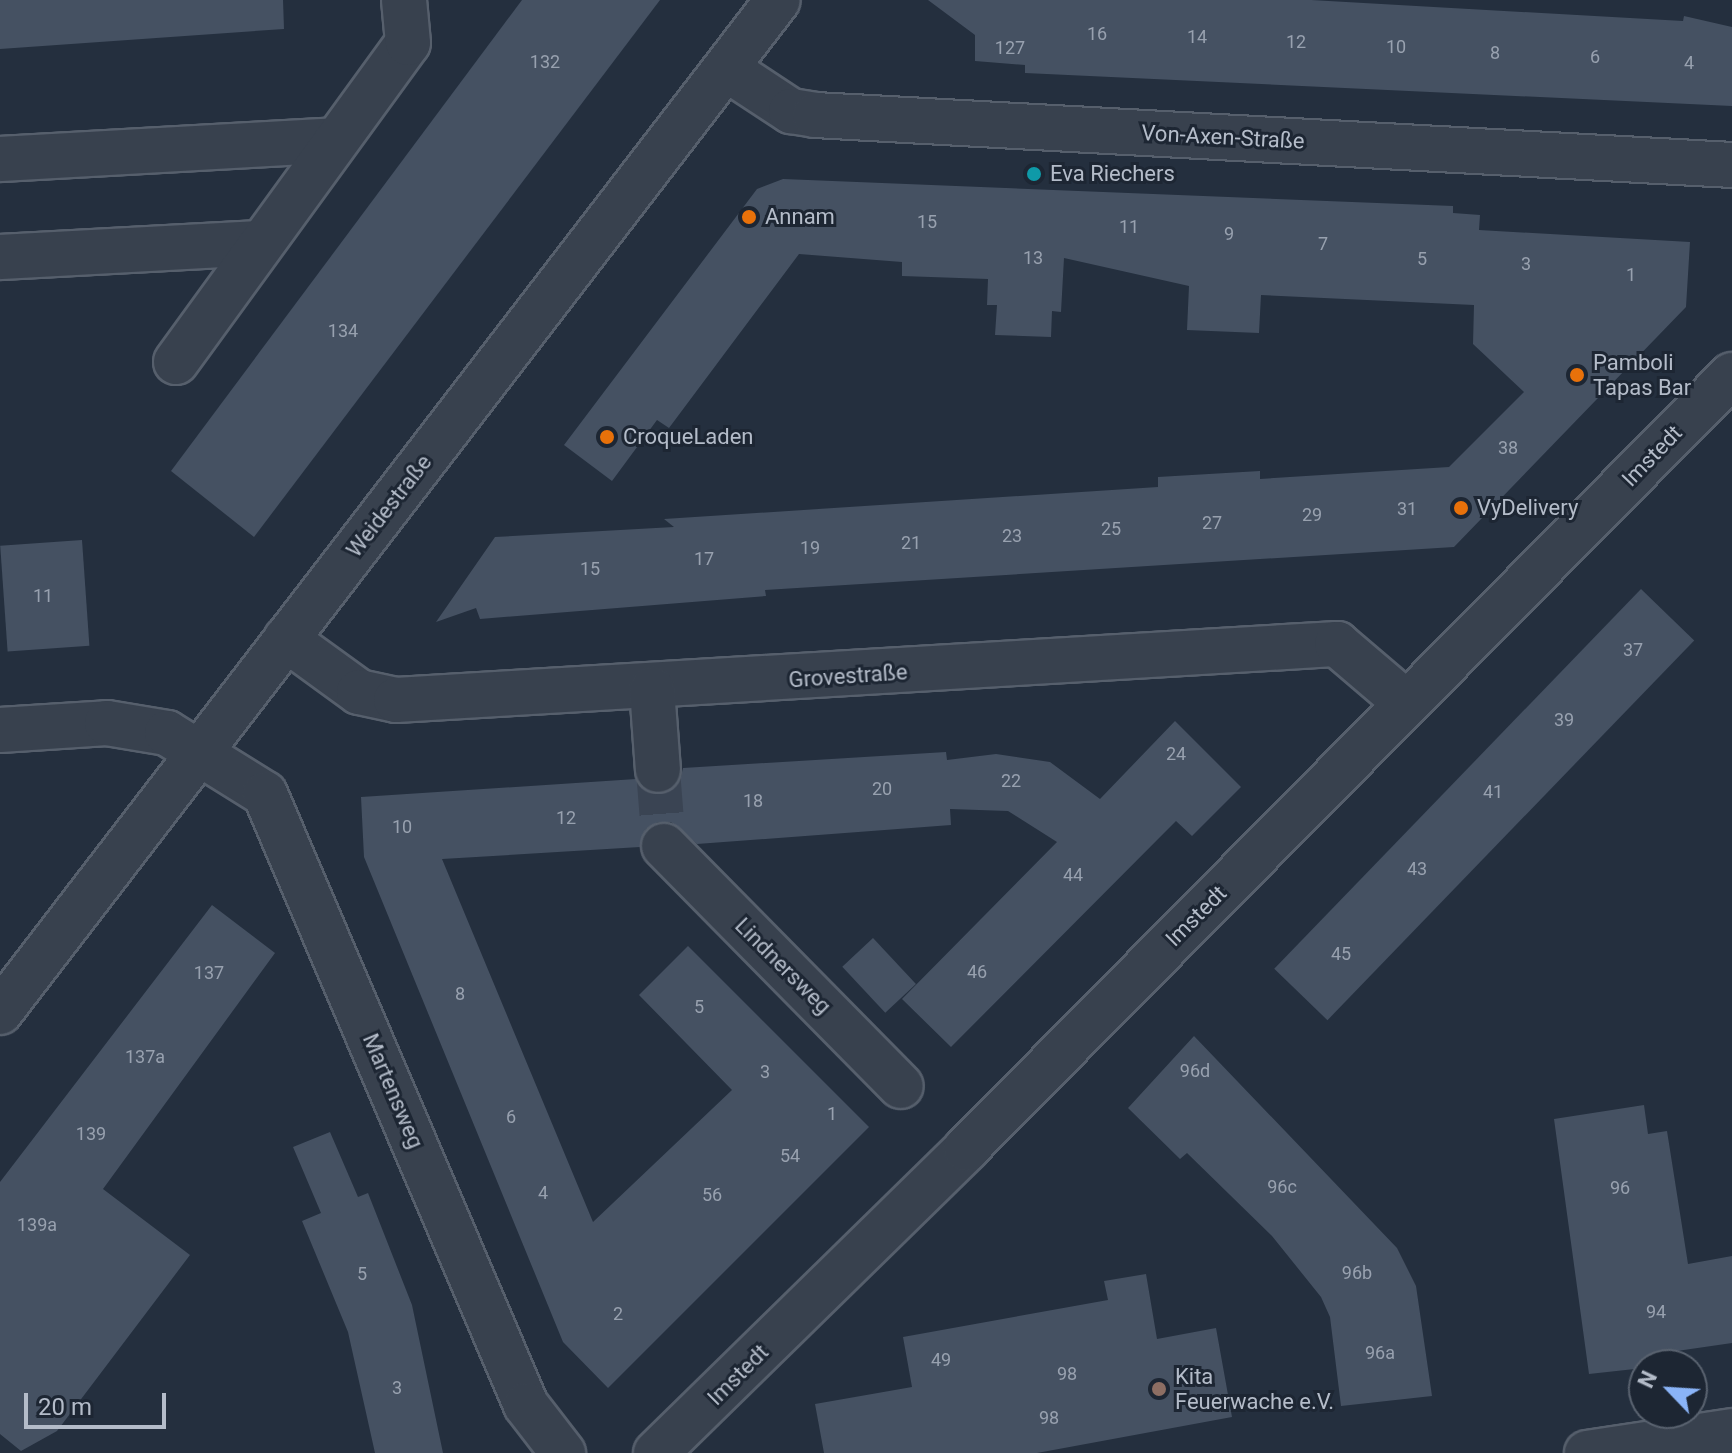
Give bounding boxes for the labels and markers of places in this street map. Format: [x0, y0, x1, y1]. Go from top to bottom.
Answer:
place label: Eva Riechers [1050, 161, 1175, 187]
marker: Eva Riechers [1025, 165, 1043, 183]
place label: Annam [765, 204, 835, 230]
marker: Annam [740, 208, 758, 226]
place label: Pamboli Tapas Bar [1593, 349, 1691, 400]
marker: Pamboli Tapas Bar [1568, 366, 1586, 384]
place label: CroqueLaden [623, 424, 753, 450]
marker: CroqueLaden [598, 428, 616, 446]
place label: VyDelivery [1477, 495, 1578, 521]
marker: VyDelivery [1452, 499, 1470, 517]
place label: Kita Feuerwache e.V. [1175, 1363, 1334, 1414]
marker: Kita Feuerwache e.V. [1150, 1380, 1168, 1398]

